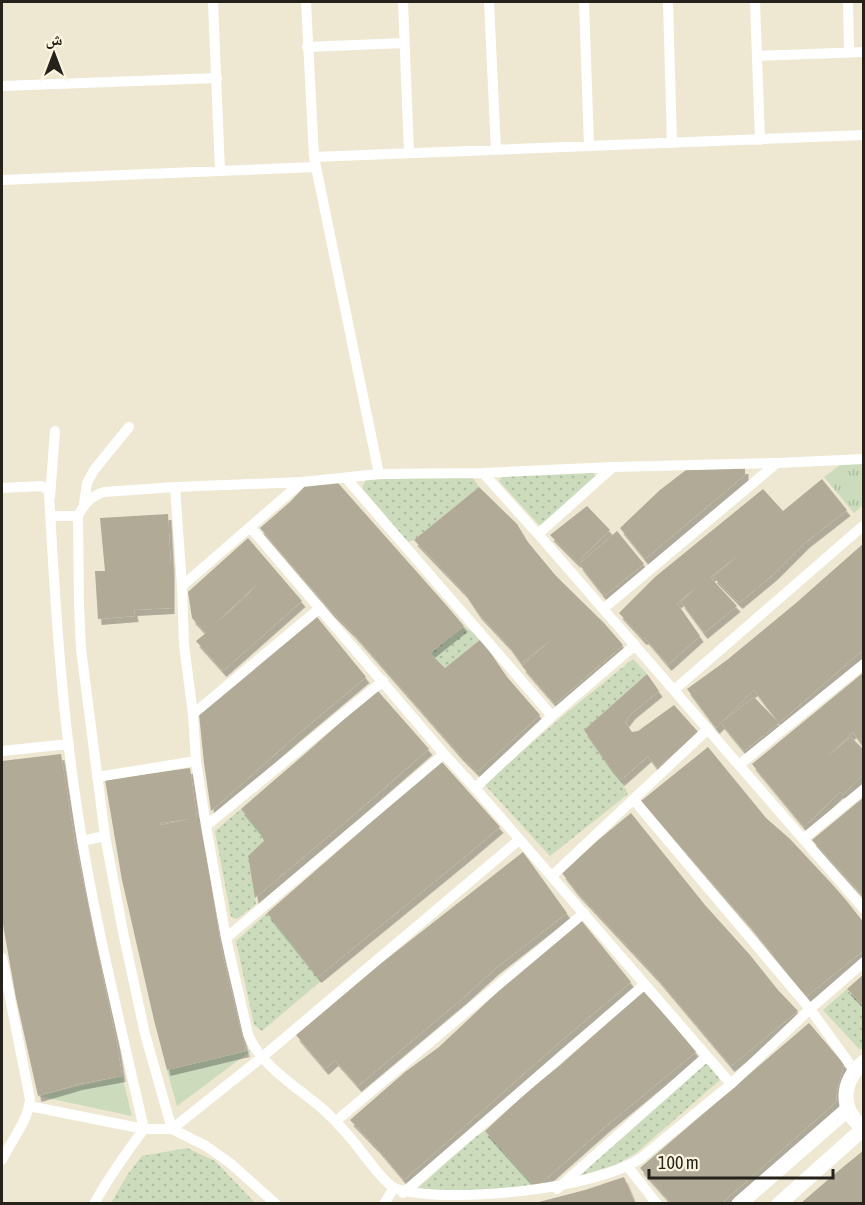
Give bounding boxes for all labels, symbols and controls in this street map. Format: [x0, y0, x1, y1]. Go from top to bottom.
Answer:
north arrow [24, 24, 84, 84]
text: ش [46, 30, 63, 49]
scale bar [649, 1142, 834, 1180]
text: 100 m [658, 1152, 699, 1173]

